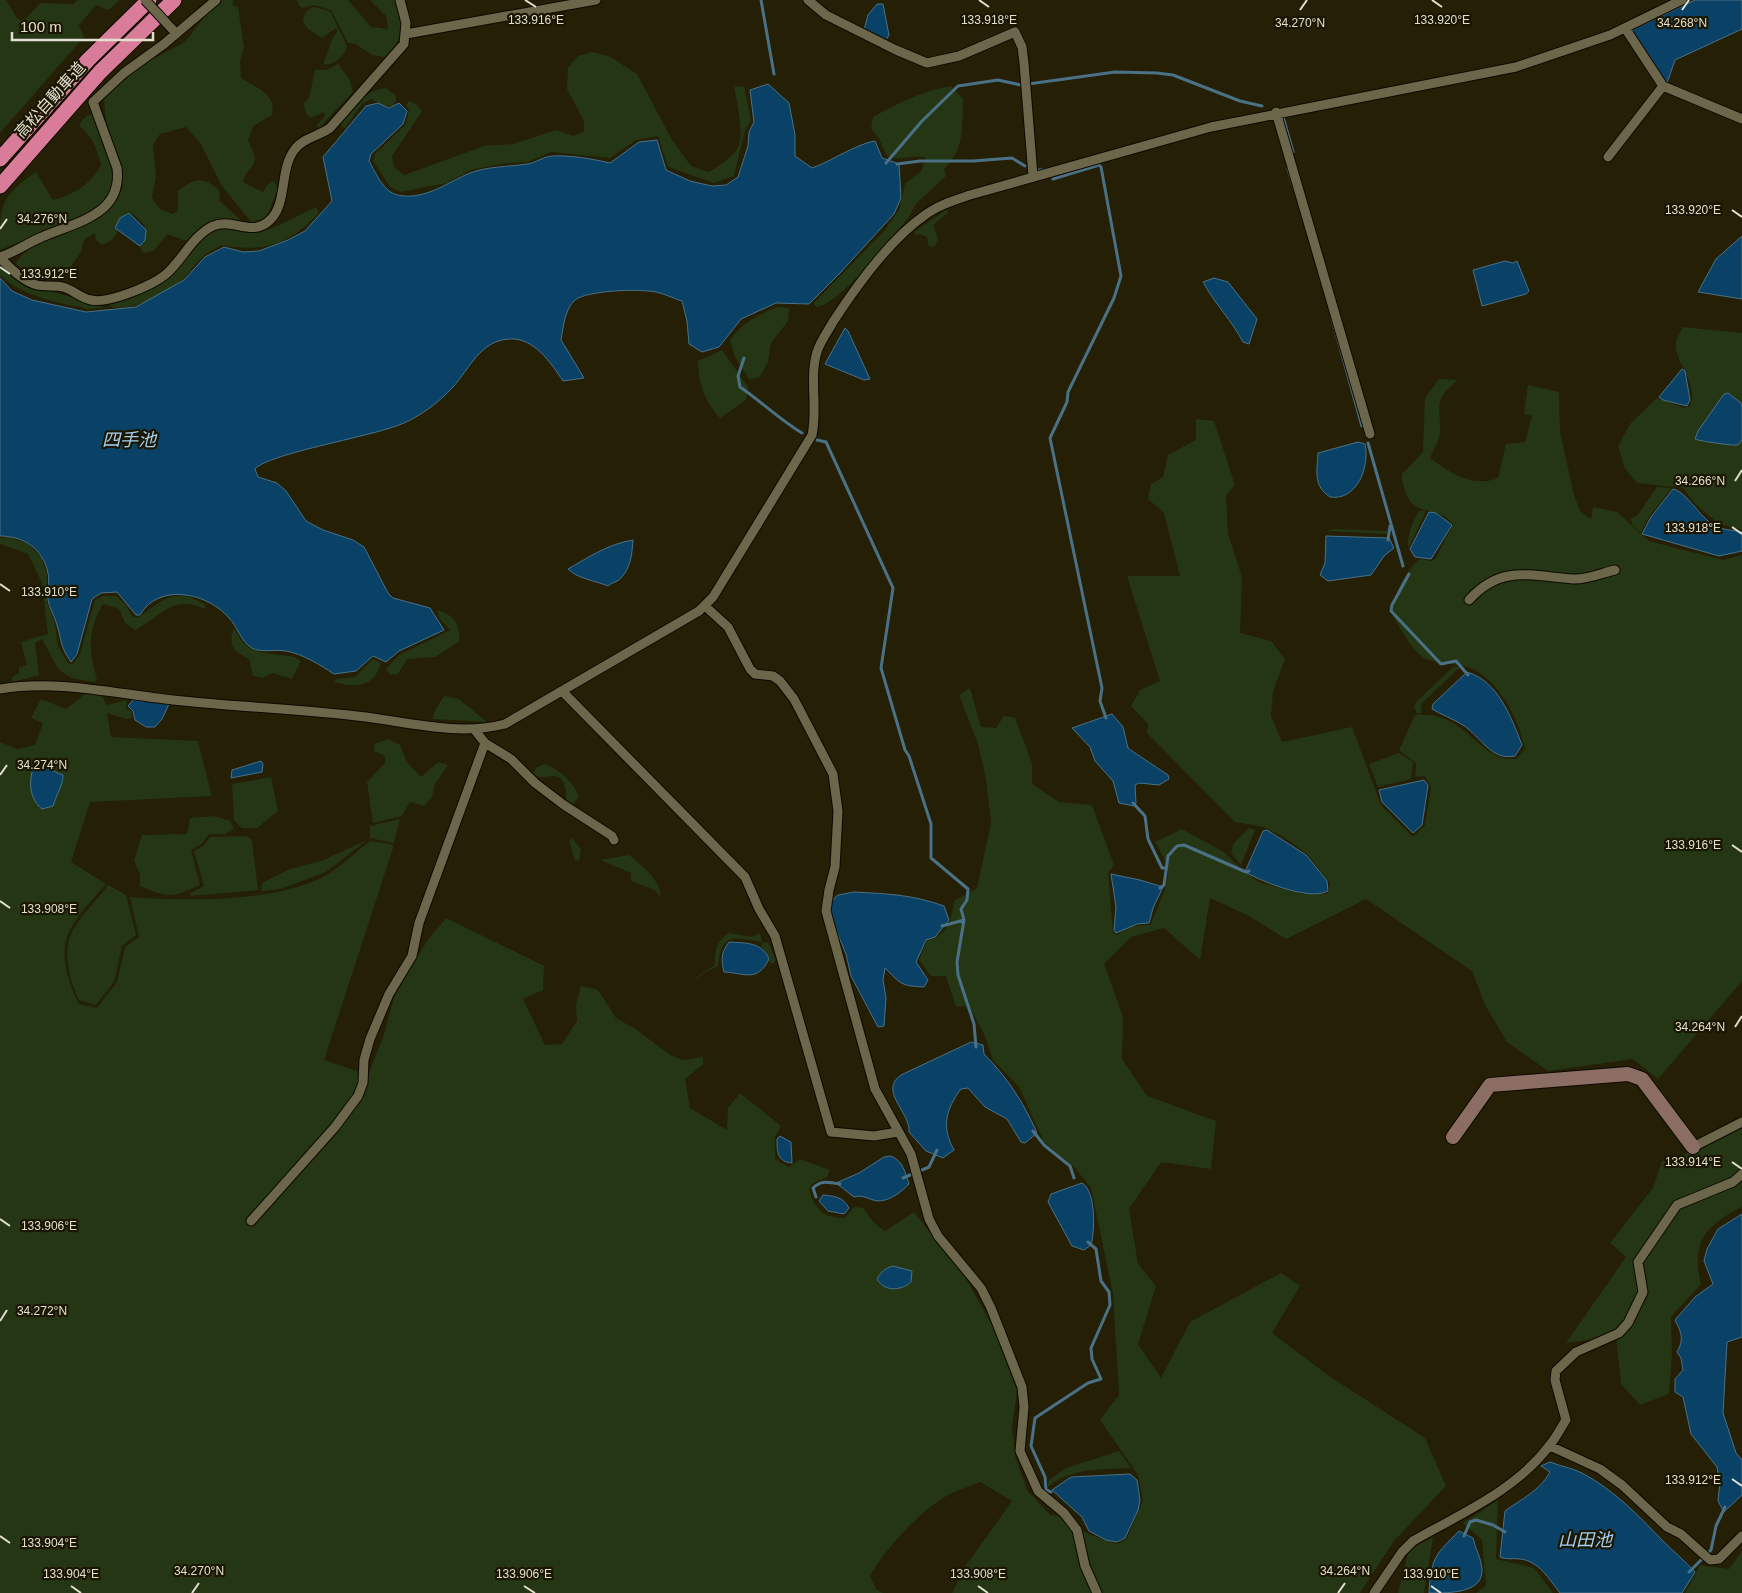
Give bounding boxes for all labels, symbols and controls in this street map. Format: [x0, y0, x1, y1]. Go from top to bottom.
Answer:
scale bar [12, 10, 154, 42]
text: 133.916°E [508, 13, 564, 27]
text: 133.918°E [961, 13, 1017, 27]
text: 133.920°E [1414, 13, 1470, 27]
text: 34.270°N [1275, 16, 1325, 30]
text: 34.268°N [1657, 16, 1707, 30]
text: 100 m [20, 18, 62, 35]
street label: 高松自動車道 [12, 59, 88, 141]
text: 133.920°E [1665, 203, 1721, 217]
text: 34.276°N [17, 212, 67, 226]
text: 133.912°E [21, 267, 77, 281]
water label: 四手池 [102, 430, 158, 450]
text: 34.266°N [1675, 474, 1725, 488]
text: 133.918°E [1665, 521, 1721, 535]
text: 133.910°E [21, 585, 77, 599]
text: 34.274°N [17, 758, 67, 772]
text: 133.916°E [1665, 838, 1721, 852]
text: 133.908°E [21, 902, 77, 916]
text: 34.264°N [1675, 1020, 1725, 1034]
text: 133.914°E [1665, 1155, 1721, 1169]
text: 133.906°E [21, 1219, 77, 1233]
text: 34.272°N [17, 1304, 67, 1318]
text: 133.912°E [1665, 1473, 1721, 1487]
water label: 山田池 [1558, 1530, 1614, 1550]
text: 133.904°E [21, 1536, 77, 1550]
text: 34.270°N [174, 1564, 224, 1578]
text: 34.264°N [1320, 1564, 1370, 1578]
text: 133.904°E [43, 1567, 99, 1581]
text: 133.906°E [496, 1567, 552, 1581]
text: 133.908°E [950, 1567, 1006, 1581]
text: 133.910°E [1403, 1567, 1459, 1581]

